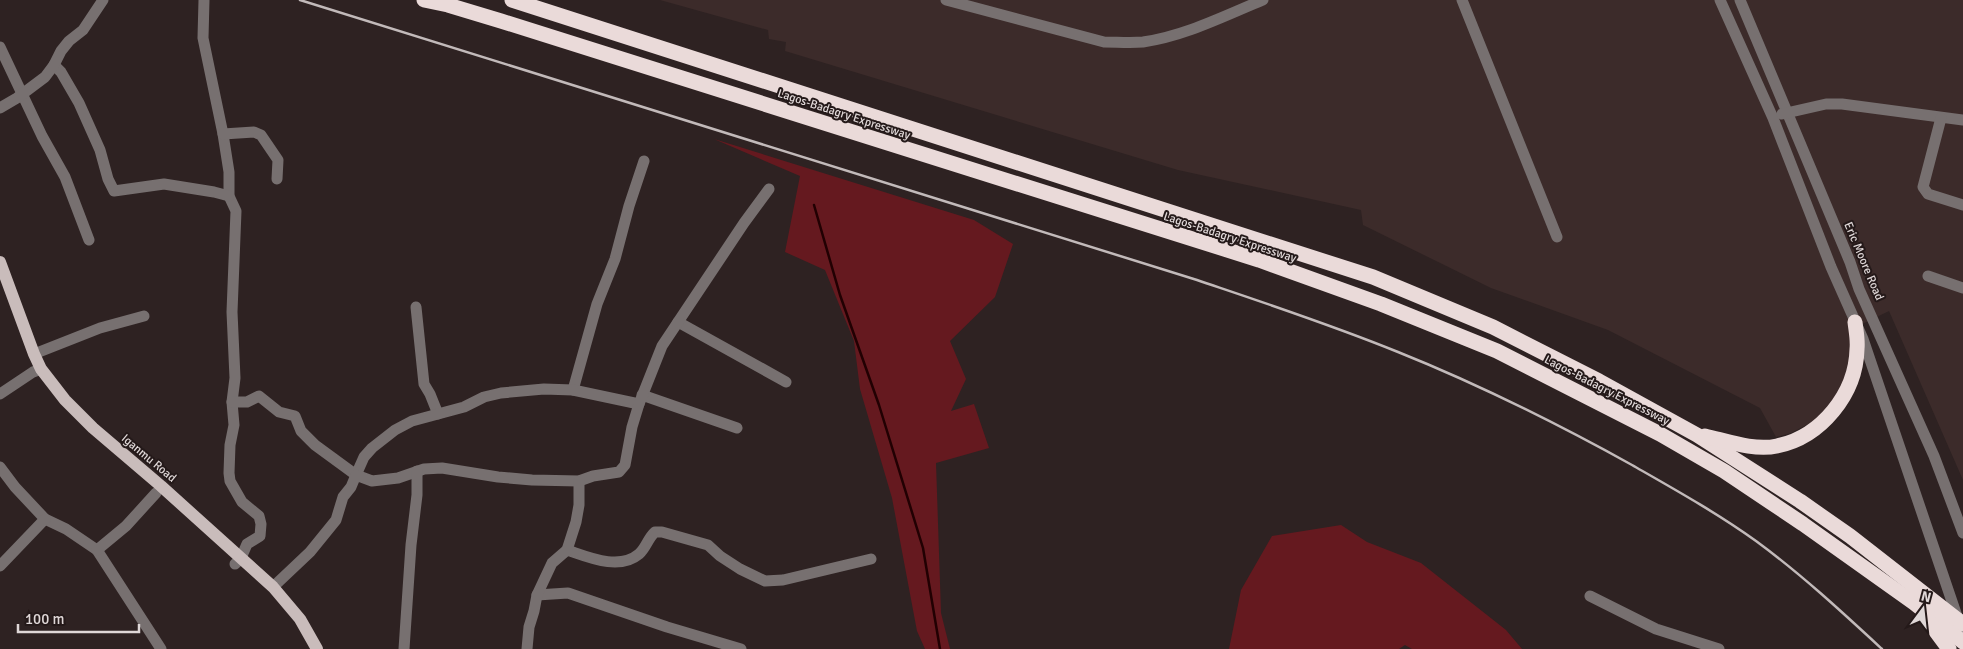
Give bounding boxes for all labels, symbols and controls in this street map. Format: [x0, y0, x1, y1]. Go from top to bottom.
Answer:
street label: Lagos-Badagry Expressway [776, 86, 912, 143]
street label: Lagos-Badagry Expressway [1162, 209, 1298, 266]
street label: Eric Moore Road [1840, 220, 1887, 303]
street label: Lagos-Badagry Expressway [1542, 352, 1672, 429]
street label: Iganmu Road [118, 431, 179, 486]
north arrow [1898, 584, 1948, 634]
text: N [1919, 587, 1933, 606]
scale bar [18, 602, 139, 634]
text: 100 m [25, 610, 65, 628]

